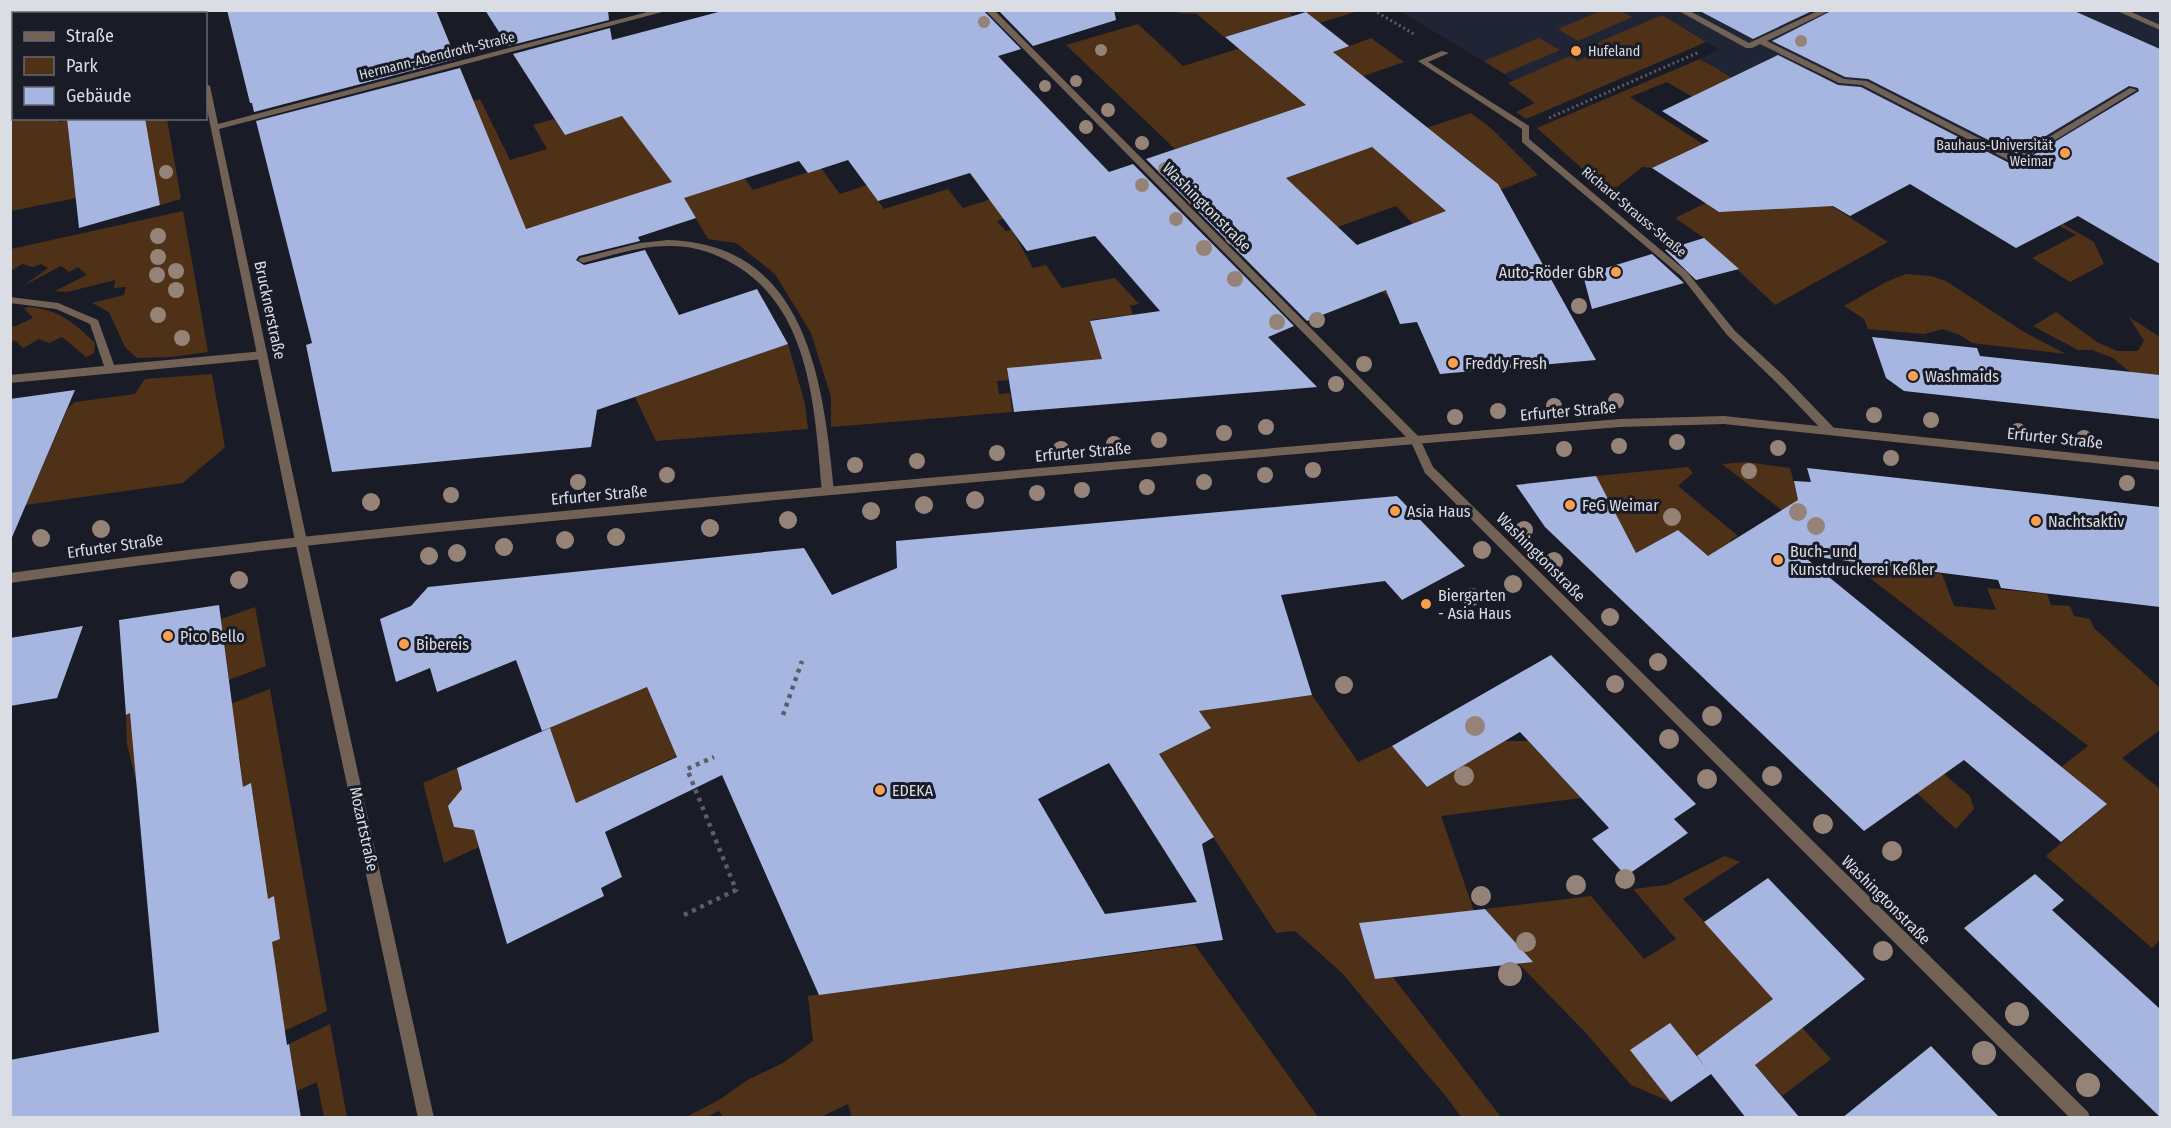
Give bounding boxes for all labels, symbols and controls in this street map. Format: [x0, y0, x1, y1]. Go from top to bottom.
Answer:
legend [12, 12, 207, 120]
text: Straße [66, 25, 114, 47]
street label: Hermann-Abendroth-Straße [357, 28, 517, 84]
place label: Hufeland [1588, 43, 1640, 60]
marker: Hufeland [1569, 44, 1583, 58]
text: Park [66, 55, 99, 77]
text: Gebäude [66, 85, 132, 107]
place label: Bauhaus-Universität Weimar [1936, 137, 2053, 170]
marker: Bauhaus-Universität Weimar [2058, 146, 2072, 160]
street label: Washingtonstraße [1159, 159, 1255, 255]
street label: Richard-Strauss-Straße [1578, 163, 1690, 261]
street label: Brucknerstraße [250, 259, 290, 361]
place label: Auto-Röder GbR [1499, 263, 1604, 282]
marker: Auto-Röder GbR [1609, 265, 1623, 279]
place label: Freddy Fresh [1465, 354, 1547, 373]
marker: Freddy Fresh [1446, 356, 1460, 370]
place label: Washmaids [1925, 367, 1999, 386]
marker: Washmaids [1906, 369, 1920, 383]
street label: Erfurter Straße [1519, 397, 1617, 425]
street label: Erfurter Straße [2006, 424, 2104, 453]
street label: Erfurter Straße [1034, 438, 1132, 466]
street label: Erfurter Straße [550, 481, 648, 509]
place label: FeG Weimar [1582, 496, 1659, 515]
marker: FeG Weimar [1563, 498, 1577, 512]
place label: Asia Haus [1407, 502, 1471, 521]
marker: Asia Haus [1388, 504, 1402, 518]
street label: Washingtonstraße [1493, 509, 1589, 605]
place label: Nachtsaktiv [2048, 512, 2124, 531]
marker: Nachtsaktiv [2029, 514, 2043, 528]
street label: Erfurter Straße [66, 530, 164, 562]
place label: Buch- und Kunstdruckerei Keßler [1790, 542, 1935, 579]
marker: Buch- und Kunstdruckerei Keßler [1771, 553, 1785, 567]
place label: Biergarten - Asia Haus [1438, 586, 1511, 623]
marker: Biergarten - Asia Haus [1419, 597, 1433, 611]
place label: Pico Bello [180, 627, 245, 646]
marker: Pico Bello [161, 629, 175, 643]
place label: Bibereis [416, 635, 469, 654]
marker: Bibereis [397, 637, 411, 651]
place label: EDEKA [892, 781, 934, 800]
marker: EDEKA [873, 783, 887, 797]
street label: Mozartstraße [346, 785, 382, 873]
street label: Washingtonstraße [1838, 852, 1934, 948]

